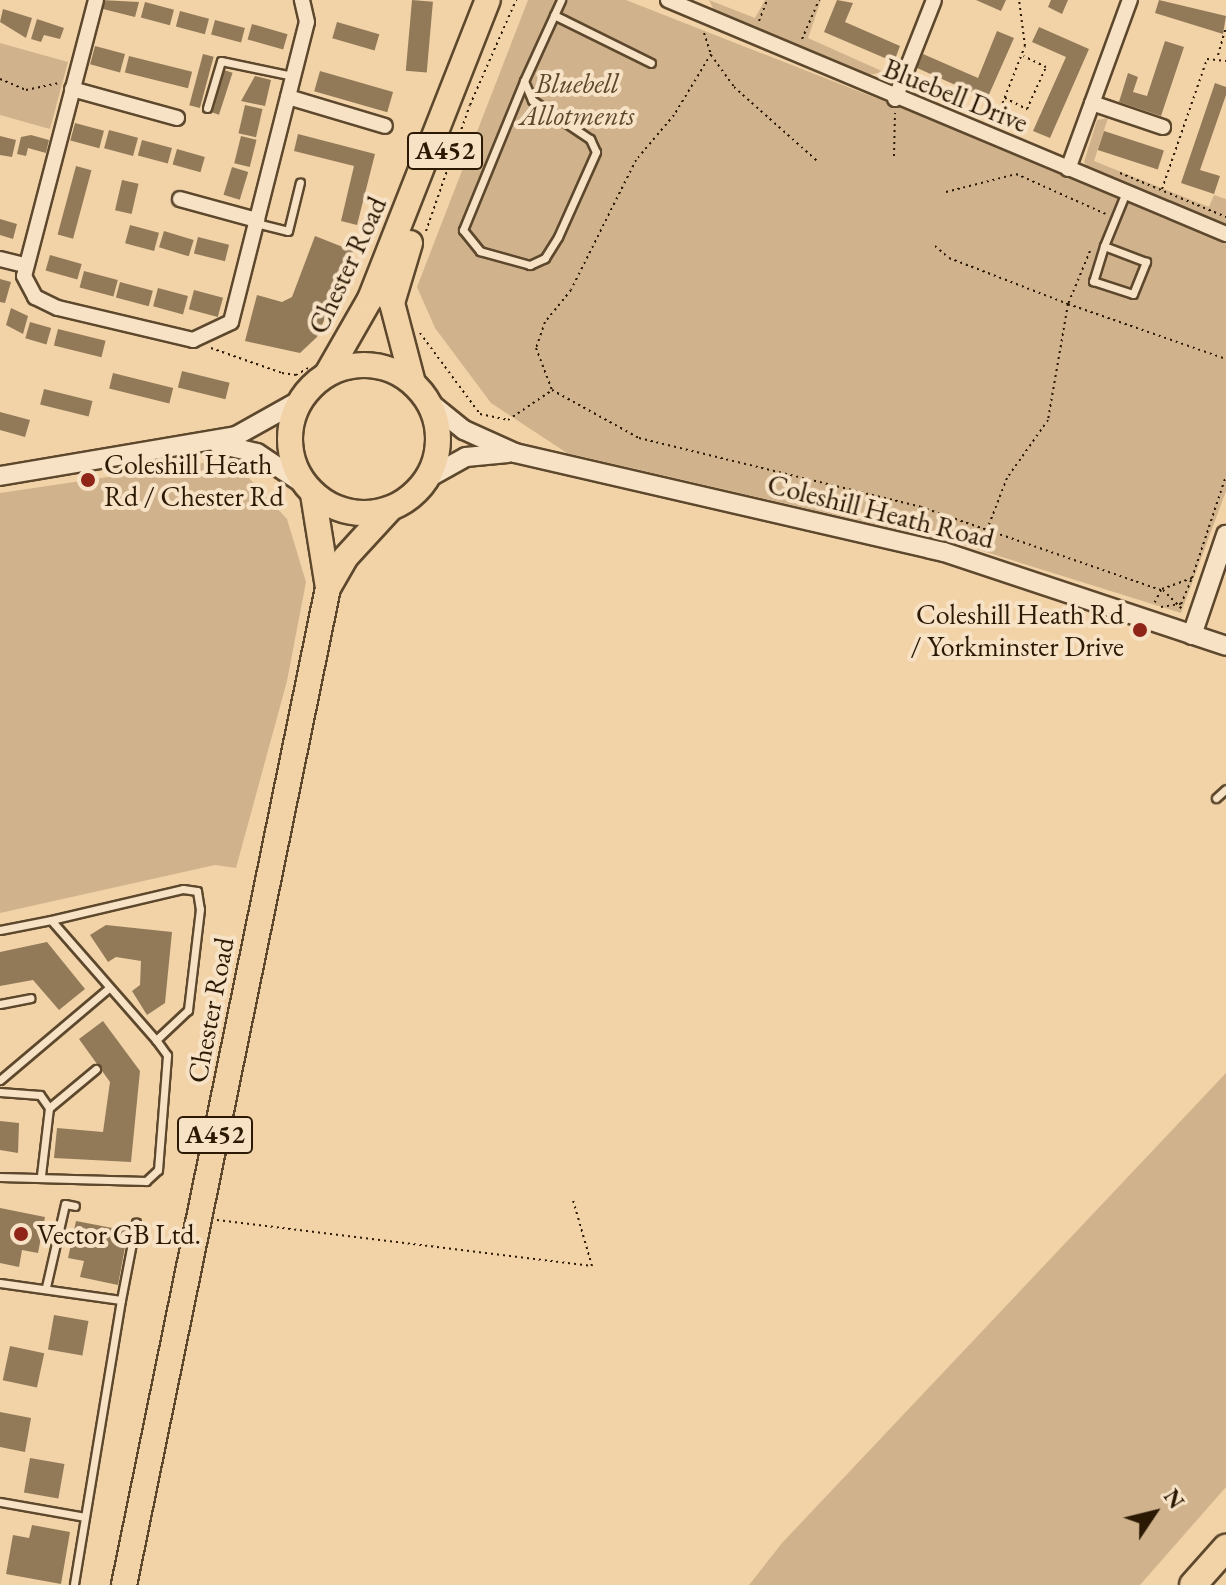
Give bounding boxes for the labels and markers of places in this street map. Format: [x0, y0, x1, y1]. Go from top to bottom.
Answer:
place label: Coleshill Heath Rd / Chester Rd [104, 447, 284, 513]
marker: Coleshill Heath Rd / Chester Rd [79, 471, 97, 489]
place label: Coleshill Heath Rd / Yorkminster Drive [911, 597, 1124, 663]
marker: Coleshill Heath Rd / Yorkminster Drive [1131, 621, 1149, 639]
place label: Vector GB Ltd. [37, 1217, 201, 1251]
marker: Vector GB Ltd. [12, 1225, 30, 1243]

